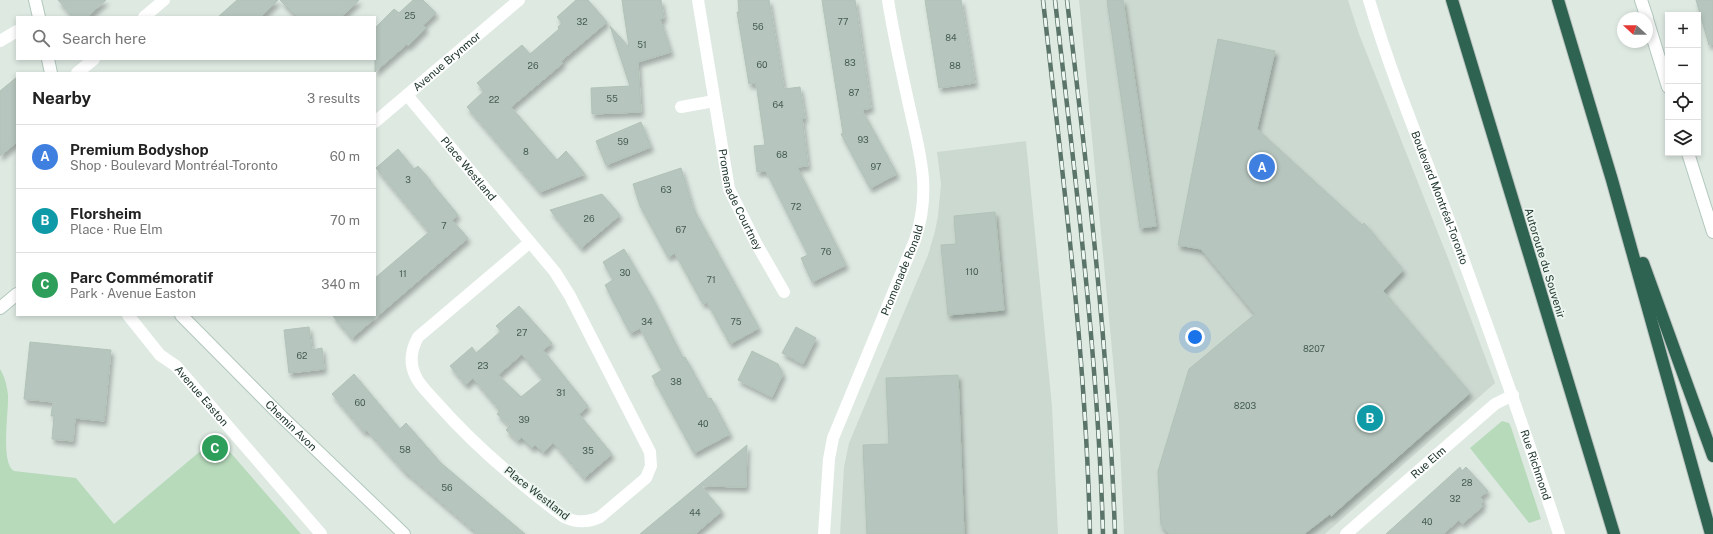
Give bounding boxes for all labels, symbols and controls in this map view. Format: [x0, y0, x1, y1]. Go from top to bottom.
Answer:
house number: 25 [404, 10, 416, 21]
north arrow [1617, 12, 1653, 48]
map controls [1665, 12, 1701, 156]
button: + [1665, 12, 1701, 48]
search box [16, 16, 376, 60]
house number: 32 [576, 16, 588, 27]
house number: 77 [838, 16, 848, 27]
house number: 56 [752, 21, 764, 32]
icon: search [30, 27, 52, 49]
street label: Avenue Brynmor [411, 29, 483, 93]
text: Search here [62, 30, 146, 47]
house number: 84 [945, 32, 957, 43]
house number: 51 [637, 39, 647, 50]
button: − [1665, 48, 1701, 84]
house number: 83 [844, 57, 856, 68]
house number: 60 [756, 59, 768, 70]
house number: 26 [528, 60, 539, 71]
house number: 88 [949, 60, 961, 71]
button: locate [1665, 84, 1701, 120]
house number: 87 [848, 87, 860, 98]
text: Nearby [32, 88, 91, 108]
text: 3 results [307, 91, 360, 106]
house number: 55 [606, 93, 618, 104]
house number: 22 [489, 94, 499, 105]
house number: 64 [772, 99, 784, 110]
button: layers [1665, 120, 1701, 156]
street label: Boulevard Montréal-Toronto [1409, 129, 1471, 266]
street label: Place Westland [439, 134, 499, 203]
house number: 93 [857, 134, 869, 145]
house number: 59 [617, 136, 629, 147]
text: Premium Bodyshop [70, 141, 209, 158]
house number: 8 [523, 146, 529, 157]
street label: Promenade Courtney [717, 148, 765, 252]
text: A [40, 149, 50, 164]
text: 60 m [330, 149, 360, 164]
house number: 68 [776, 149, 788, 160]
pin: A [1249, 152, 1275, 182]
text: Shop · Boulevard Montréal-Toronto [70, 158, 278, 173]
house number: 97 [871, 161, 881, 172]
house number: 3 [405, 174, 411, 185]
house number: 63 [660, 184, 672, 195]
house number: 72 [791, 201, 801, 212]
text: Florsheim [70, 205, 141, 222]
street label: Autoroute du Souvenir [1522, 206, 1568, 320]
text: B [41, 213, 49, 228]
text: 70 m [330, 213, 360, 228]
house number: 26 [584, 213, 595, 224]
house number: 7 [441, 220, 447, 231]
text: Place · Rue Elm [70, 222, 163, 237]
street label: Promenade Ronald [878, 223, 925, 317]
house number: 67 [676, 224, 686, 235]
house number: 76 [821, 246, 832, 257]
house number: 110 [966, 266, 979, 277]
house number: 30 [619, 267, 631, 278]
house number: 11 [399, 268, 407, 279]
text: Parc Commémoratif [70, 269, 213, 286]
house number: 71 [706, 274, 716, 285]
text: C [40, 277, 50, 292]
text: 340 m [321, 277, 360, 292]
text: Park · Avenue Easton [70, 286, 196, 301]
house number: 34 [641, 316, 653, 327]
house number: 75 [730, 316, 742, 327]
house number: 27 [517, 327, 527, 338]
your location [1185, 327, 1205, 347]
house number: 8207 [1303, 343, 1325, 354]
house number: 62 [297, 350, 307, 361]
house number: 23 [477, 360, 489, 371]
street label: Avenue Easton [173, 363, 231, 428]
house number: 38 [670, 376, 682, 387]
house number: 31 [556, 387, 566, 398]
house number: 60 [354, 397, 366, 408]
street label: Chemin Avon [263, 398, 319, 453]
house number: 8203 [1234, 400, 1256, 411]
pin: B [1357, 403, 1383, 433]
house number: 39 [518, 414, 530, 425]
house number: 40 [697, 418, 709, 429]
street label: Rue Richmond [1518, 428, 1553, 502]
pin: C [202, 433, 228, 463]
house number: 58 [399, 444, 411, 455]
street label: Rue Elm [1408, 444, 1448, 481]
house number: 35 [582, 445, 594, 456]
street label: Place Westland [502, 464, 572, 522]
house number: 28 [1461, 477, 1473, 488]
house number: 56 [441, 482, 453, 493]
house number: 32 [1449, 493, 1461, 504]
house number: 44 [689, 507, 701, 518]
house number: 40 [1421, 516, 1433, 527]

